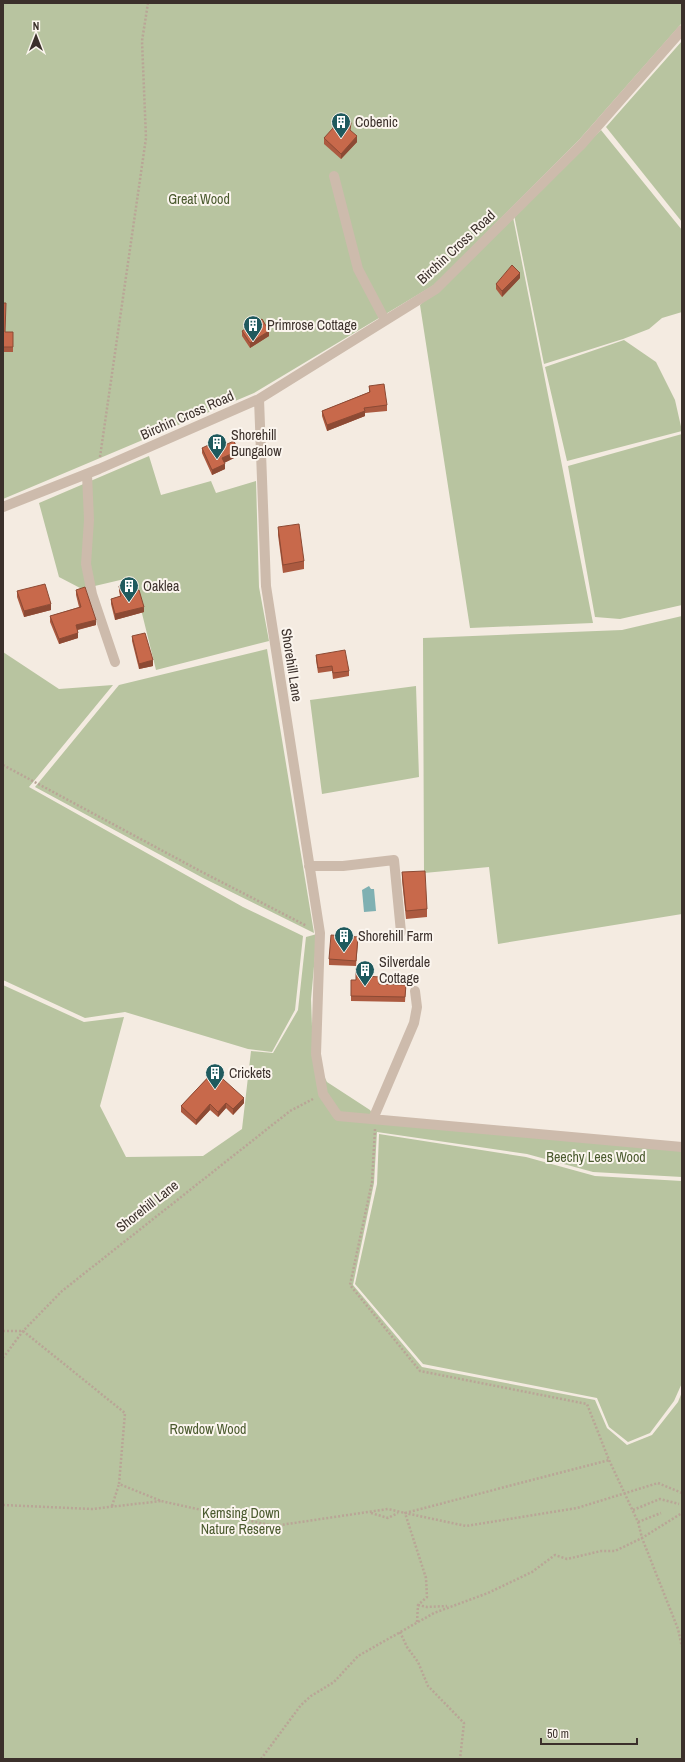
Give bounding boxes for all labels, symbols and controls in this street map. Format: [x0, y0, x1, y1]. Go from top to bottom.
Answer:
north arrow [16, 16, 56, 56]
text: N [33, 19, 39, 33]
building icon: Cobenic [330, 111, 352, 139]
place label: Cobenic [355, 113, 398, 131]
park label: Great Wood [168, 190, 230, 208]
street label: Birchin Cross Road [413, 206, 499, 288]
building icon: Primrose Cottage [242, 314, 264, 342]
place label: Primrose Cottage [267, 316, 357, 334]
street label: Birchin Cross Road [138, 386, 236, 444]
place label: Shorehill Bungalow [231, 426, 282, 460]
building icon: Shorehill Bungalow [206, 432, 228, 460]
building icon: Oaklea [118, 575, 140, 603]
place label: Oaklea [143, 577, 180, 595]
street label: Shorehill Lane [277, 627, 307, 703]
building icon: Shorehill Farm [333, 925, 355, 953]
place label: Shorehill Farm [358, 927, 433, 945]
place label: Silverdale Cottage [379, 953, 430, 987]
building icon: Silverdale Cottage [354, 959, 376, 987]
building icon: Crickets [204, 1062, 226, 1090]
place label: Crickets [229, 1064, 271, 1082]
park label: Beechy Lees Wood [546, 1148, 646, 1166]
street label: Shorehill Lane [112, 1176, 182, 1236]
park label: Rowdow Wood [170, 1420, 247, 1438]
park label: Kemsing Down Nature Reserve [201, 1504, 281, 1538]
scale bar [541, 1720, 637, 1746]
text: 50 m [547, 1726, 569, 1742]

